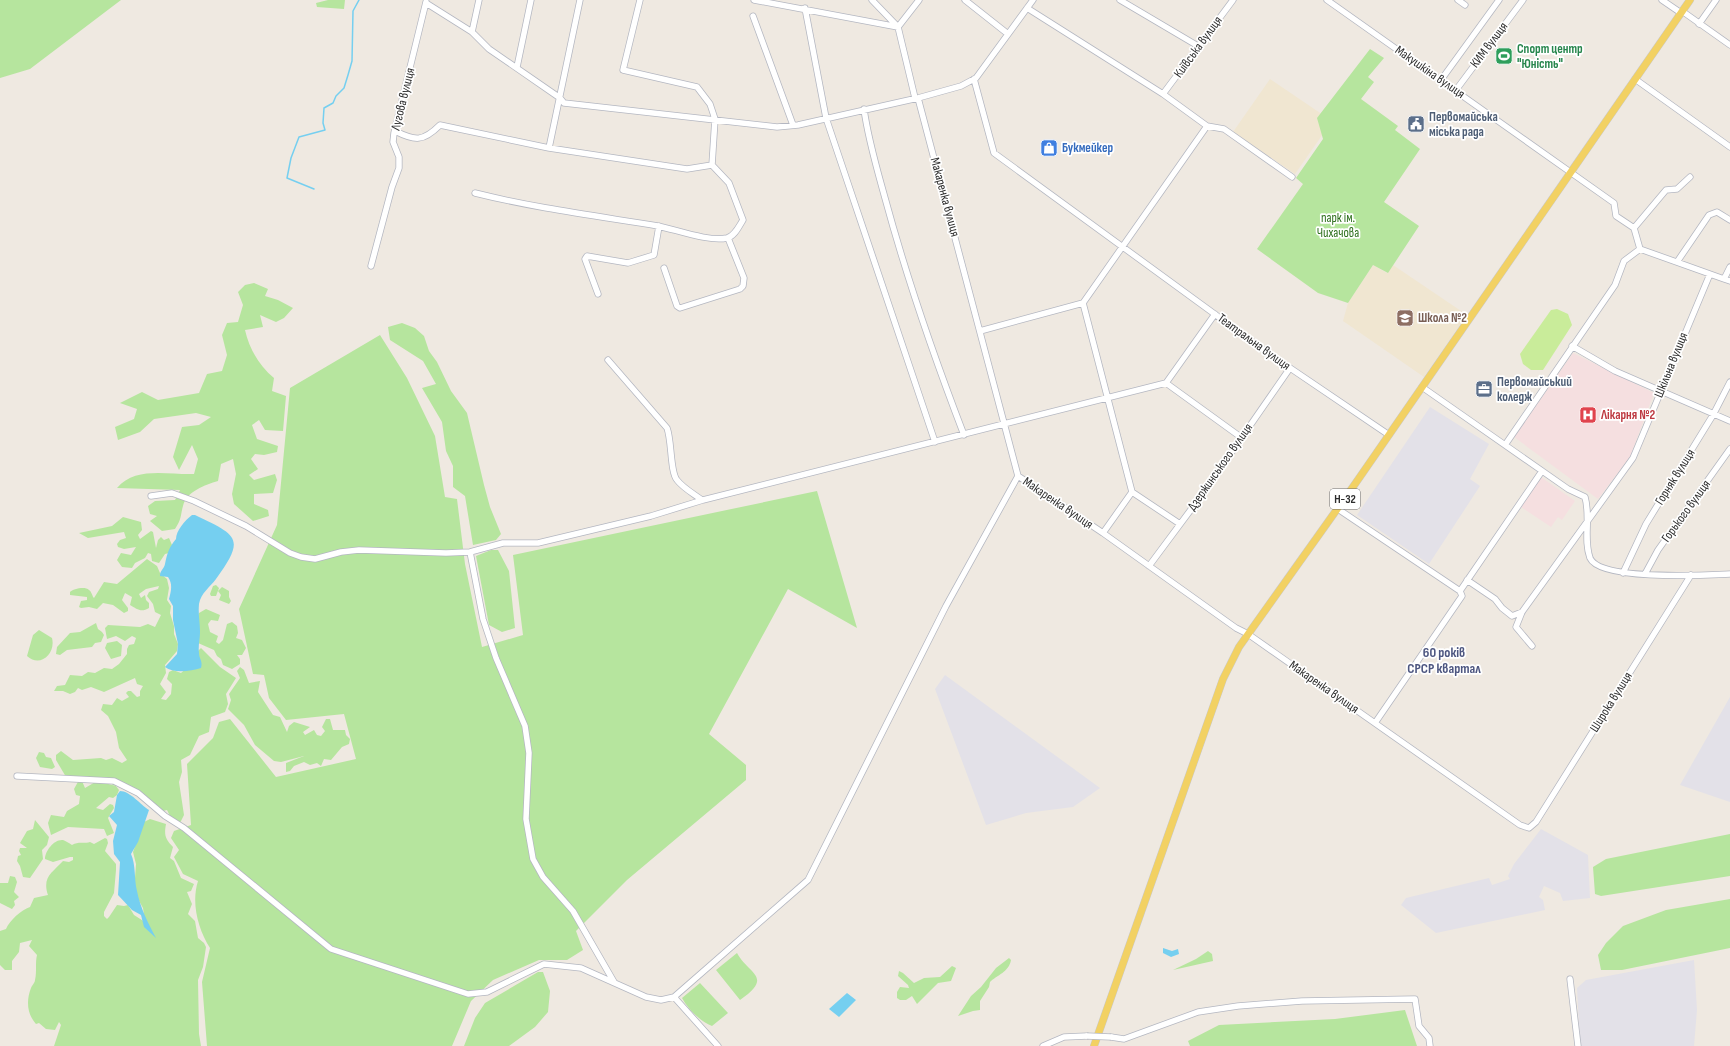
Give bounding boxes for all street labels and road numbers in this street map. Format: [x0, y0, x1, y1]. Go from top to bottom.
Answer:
street label: Київська вулиця [1170, 13, 1226, 81]
street label: КИМ вулиця [1467, 19, 1511, 71]
street label: Макушкіна вулиця [1392, 42, 1468, 102]
street label: Лугова вулиця [387, 66, 418, 133]
street label: Макаренка вулиця [927, 156, 963, 238]
street label: Театральна вулиця [1214, 310, 1294, 374]
street label: Шкільна вулиця [1651, 330, 1691, 400]
street label: Дзержинського вулиця [1184, 420, 1256, 514]
street label: Горняк вулиця [1652, 446, 1698, 508]
street label: Макаренка вулиця [1020, 474, 1096, 532]
street label: Горького вулиця [1658, 477, 1714, 545]
road number: Н-32 [1330, 489, 1360, 509]
street label: Макаренка вулиця [1286, 657, 1362, 717]
street label: Широка вулиця [1586, 669, 1636, 735]

